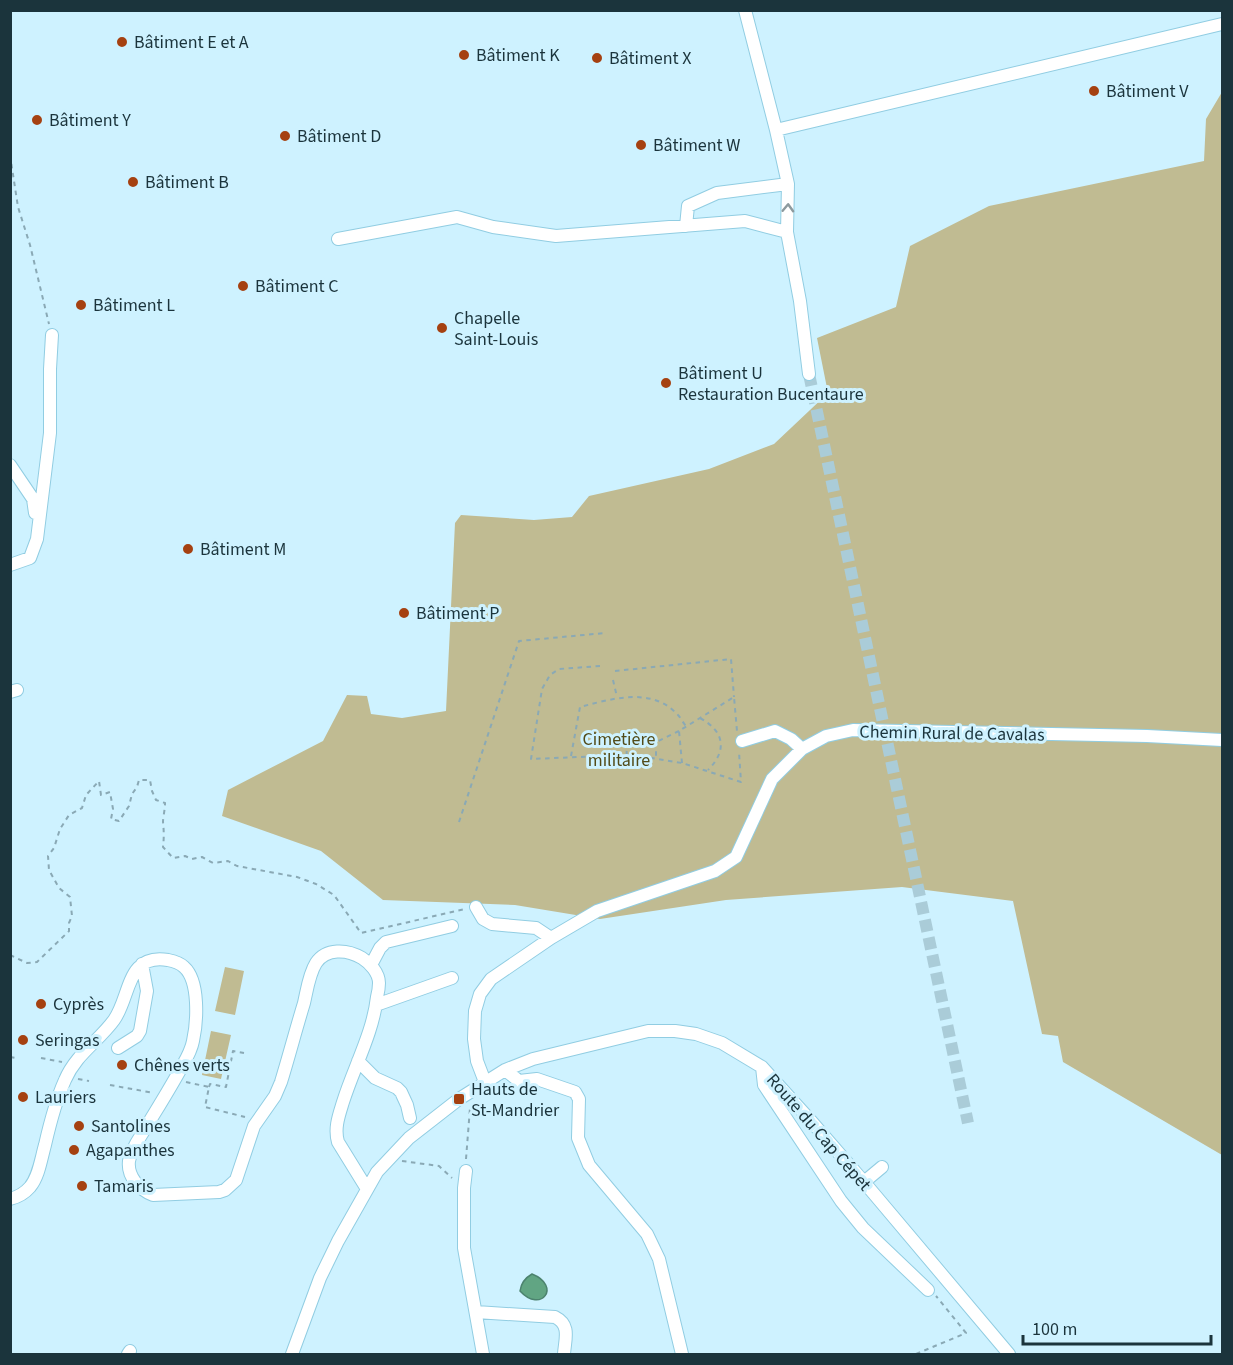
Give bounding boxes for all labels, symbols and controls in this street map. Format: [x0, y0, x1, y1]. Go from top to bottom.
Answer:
place label: Bâtiment E et A [134, 30, 249, 55]
marker: Bâtiment E et A [115, 35, 129, 49]
place label: Bâtiment K [476, 43, 560, 68]
place label: Bâtiment X [609, 46, 692, 71]
marker: Bâtiment K [457, 48, 471, 62]
marker: Bâtiment X [590, 51, 604, 65]
place label: Bâtiment V [1106, 79, 1189, 104]
marker: Bâtiment V [1087, 84, 1101, 98]
place label: Bâtiment Y [49, 108, 131, 133]
marker: Bâtiment Y [30, 113, 44, 127]
place label: Bâtiment D [297, 124, 381, 149]
marker: Bâtiment D [278, 129, 292, 143]
place label: Bâtiment W [653, 133, 740, 158]
marker: Bâtiment W [634, 138, 648, 152]
place label: Bâtiment B [145, 170, 229, 195]
marker: Bâtiment B [126, 175, 140, 189]
one-way arrow [781, 203, 794, 212]
place label: Bâtiment C [255, 274, 339, 299]
marker: Bâtiment C [236, 279, 250, 293]
place label: Bâtiment L [93, 293, 175, 318]
marker: Bâtiment L [74, 298, 88, 312]
place label: Chapelle Saint-Louis [454, 306, 538, 352]
marker: Chapelle Saint-Louis [435, 321, 449, 335]
place label: Bâtiment U Restauration Bucentaure [678, 361, 864, 407]
marker: Bâtiment U Restauration Bucentaure [659, 376, 673, 390]
place label: Bâtiment M [200, 537, 286, 562]
marker: Bâtiment M [181, 542, 195, 556]
place label: Bâtiment P [416, 601, 500, 626]
marker: Bâtiment P [397, 606, 411, 620]
street label: Chemin Rural de Cavalas [859, 719, 1045, 748]
park label: Cimetière militaire [583, 727, 655, 773]
place label: Cyprès [53, 992, 104, 1017]
marker: Cyprès [34, 997, 48, 1011]
place label: Seringas [35, 1028, 99, 1053]
marker: Seringas [16, 1033, 30, 1047]
place label: Chênes verts [134, 1053, 230, 1078]
marker: Chênes verts [115, 1058, 129, 1072]
street label: Route du Cap Cépet [761, 1068, 877, 1197]
place label: Hauts de St-Mandrier [471, 1077, 560, 1123]
place label: Lauriers [35, 1085, 96, 1110]
marker: Lauriers [16, 1090, 30, 1104]
marker: Hauts de St-Mandrier [452, 1092, 466, 1106]
place label: Santolines [91, 1114, 170, 1139]
marker: Santolines [72, 1119, 86, 1133]
place label: Agapanthes [86, 1138, 175, 1163]
marker: Agapanthes [67, 1143, 81, 1157]
place label: Tamaris [94, 1174, 154, 1199]
marker: Tamaris [75, 1179, 89, 1193]
scale bar [1023, 1308, 1210, 1346]
text: 100 m [1032, 1317, 1077, 1342]

